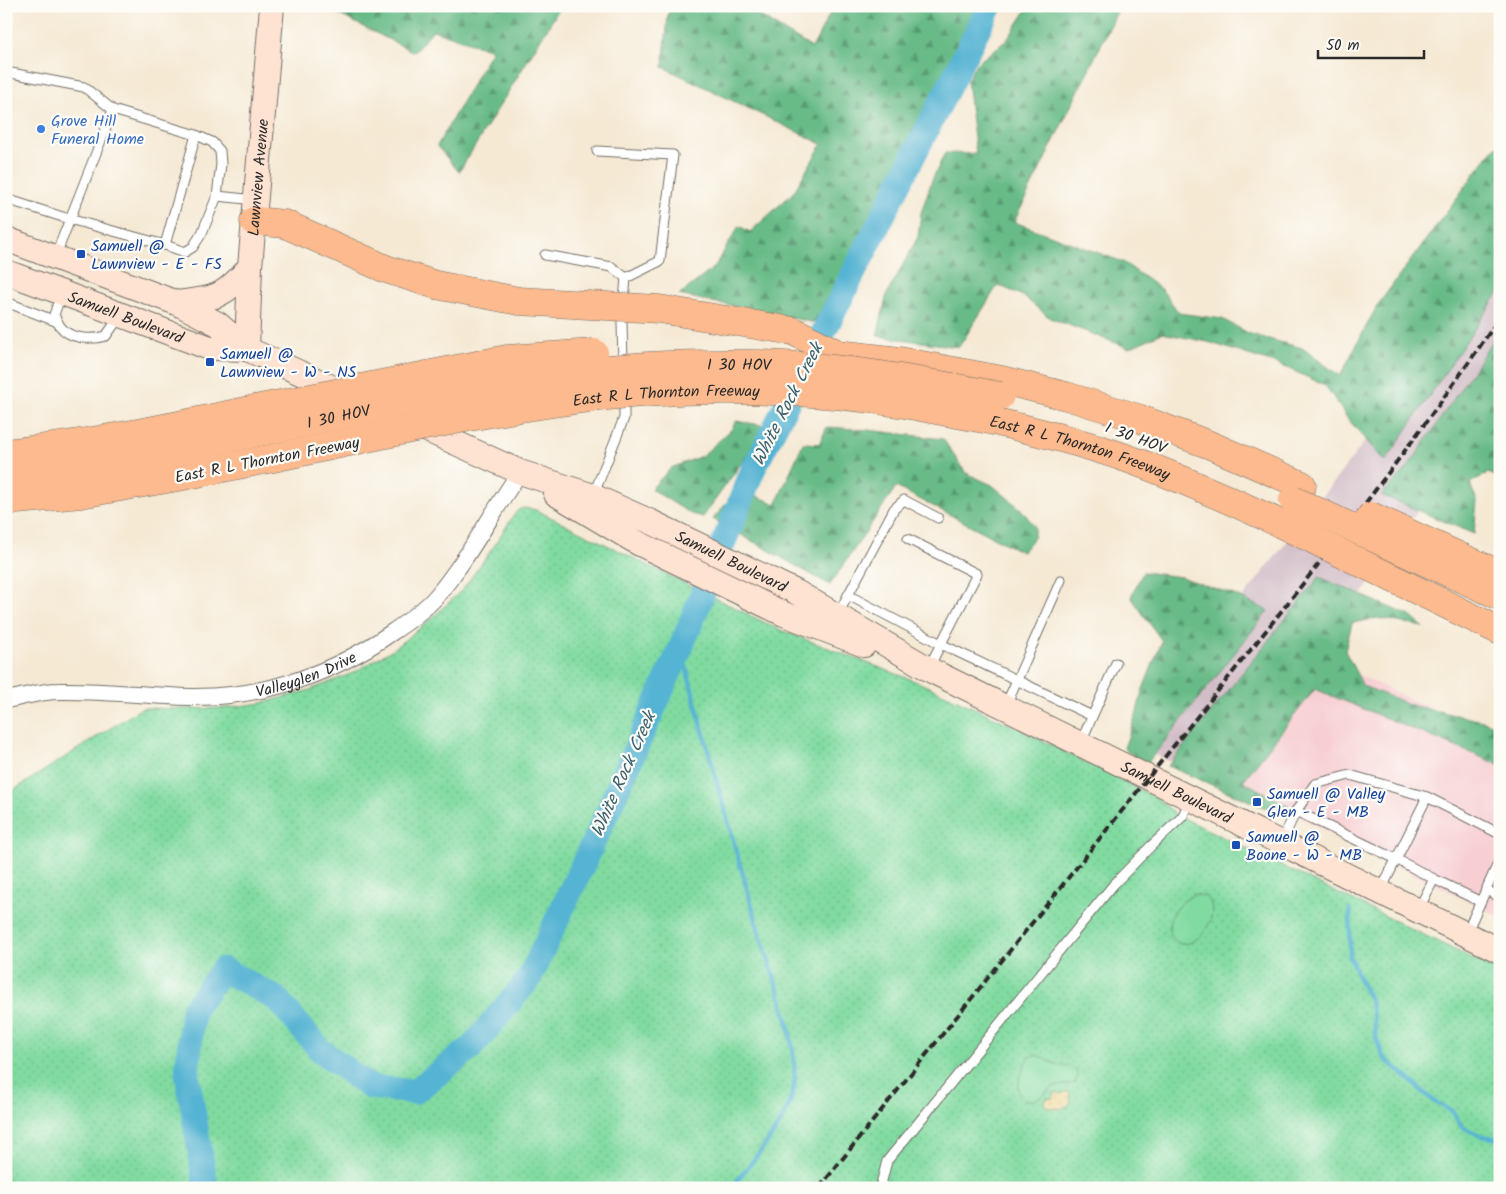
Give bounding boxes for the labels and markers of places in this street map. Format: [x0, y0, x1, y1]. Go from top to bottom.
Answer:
place label: Grove Hill Funeral Home [51, 109, 144, 152]
marker: Grove Hill Funeral Home [35, 123, 47, 135]
place label: Samuell @ Lawnview - E - FS [91, 234, 222, 277]
marker: Samuell @ Lawnview - E - FS [75, 248, 87, 260]
place label: Samuell @ Lawnview - W - NS [220, 342, 357, 385]
marker: Samuell @ Lawnview - W - NS [204, 356, 216, 368]
place label: Samuell @ Valley Glen - E - MB [1267, 782, 1386, 825]
marker: Samuell @ Valley Glen - E - MB [1251, 796, 1263, 808]
place label: Samuell @ Boone - W - MB [1246, 825, 1362, 868]
marker: Samuell @ Boone - W - MB [1230, 839, 1242, 851]

